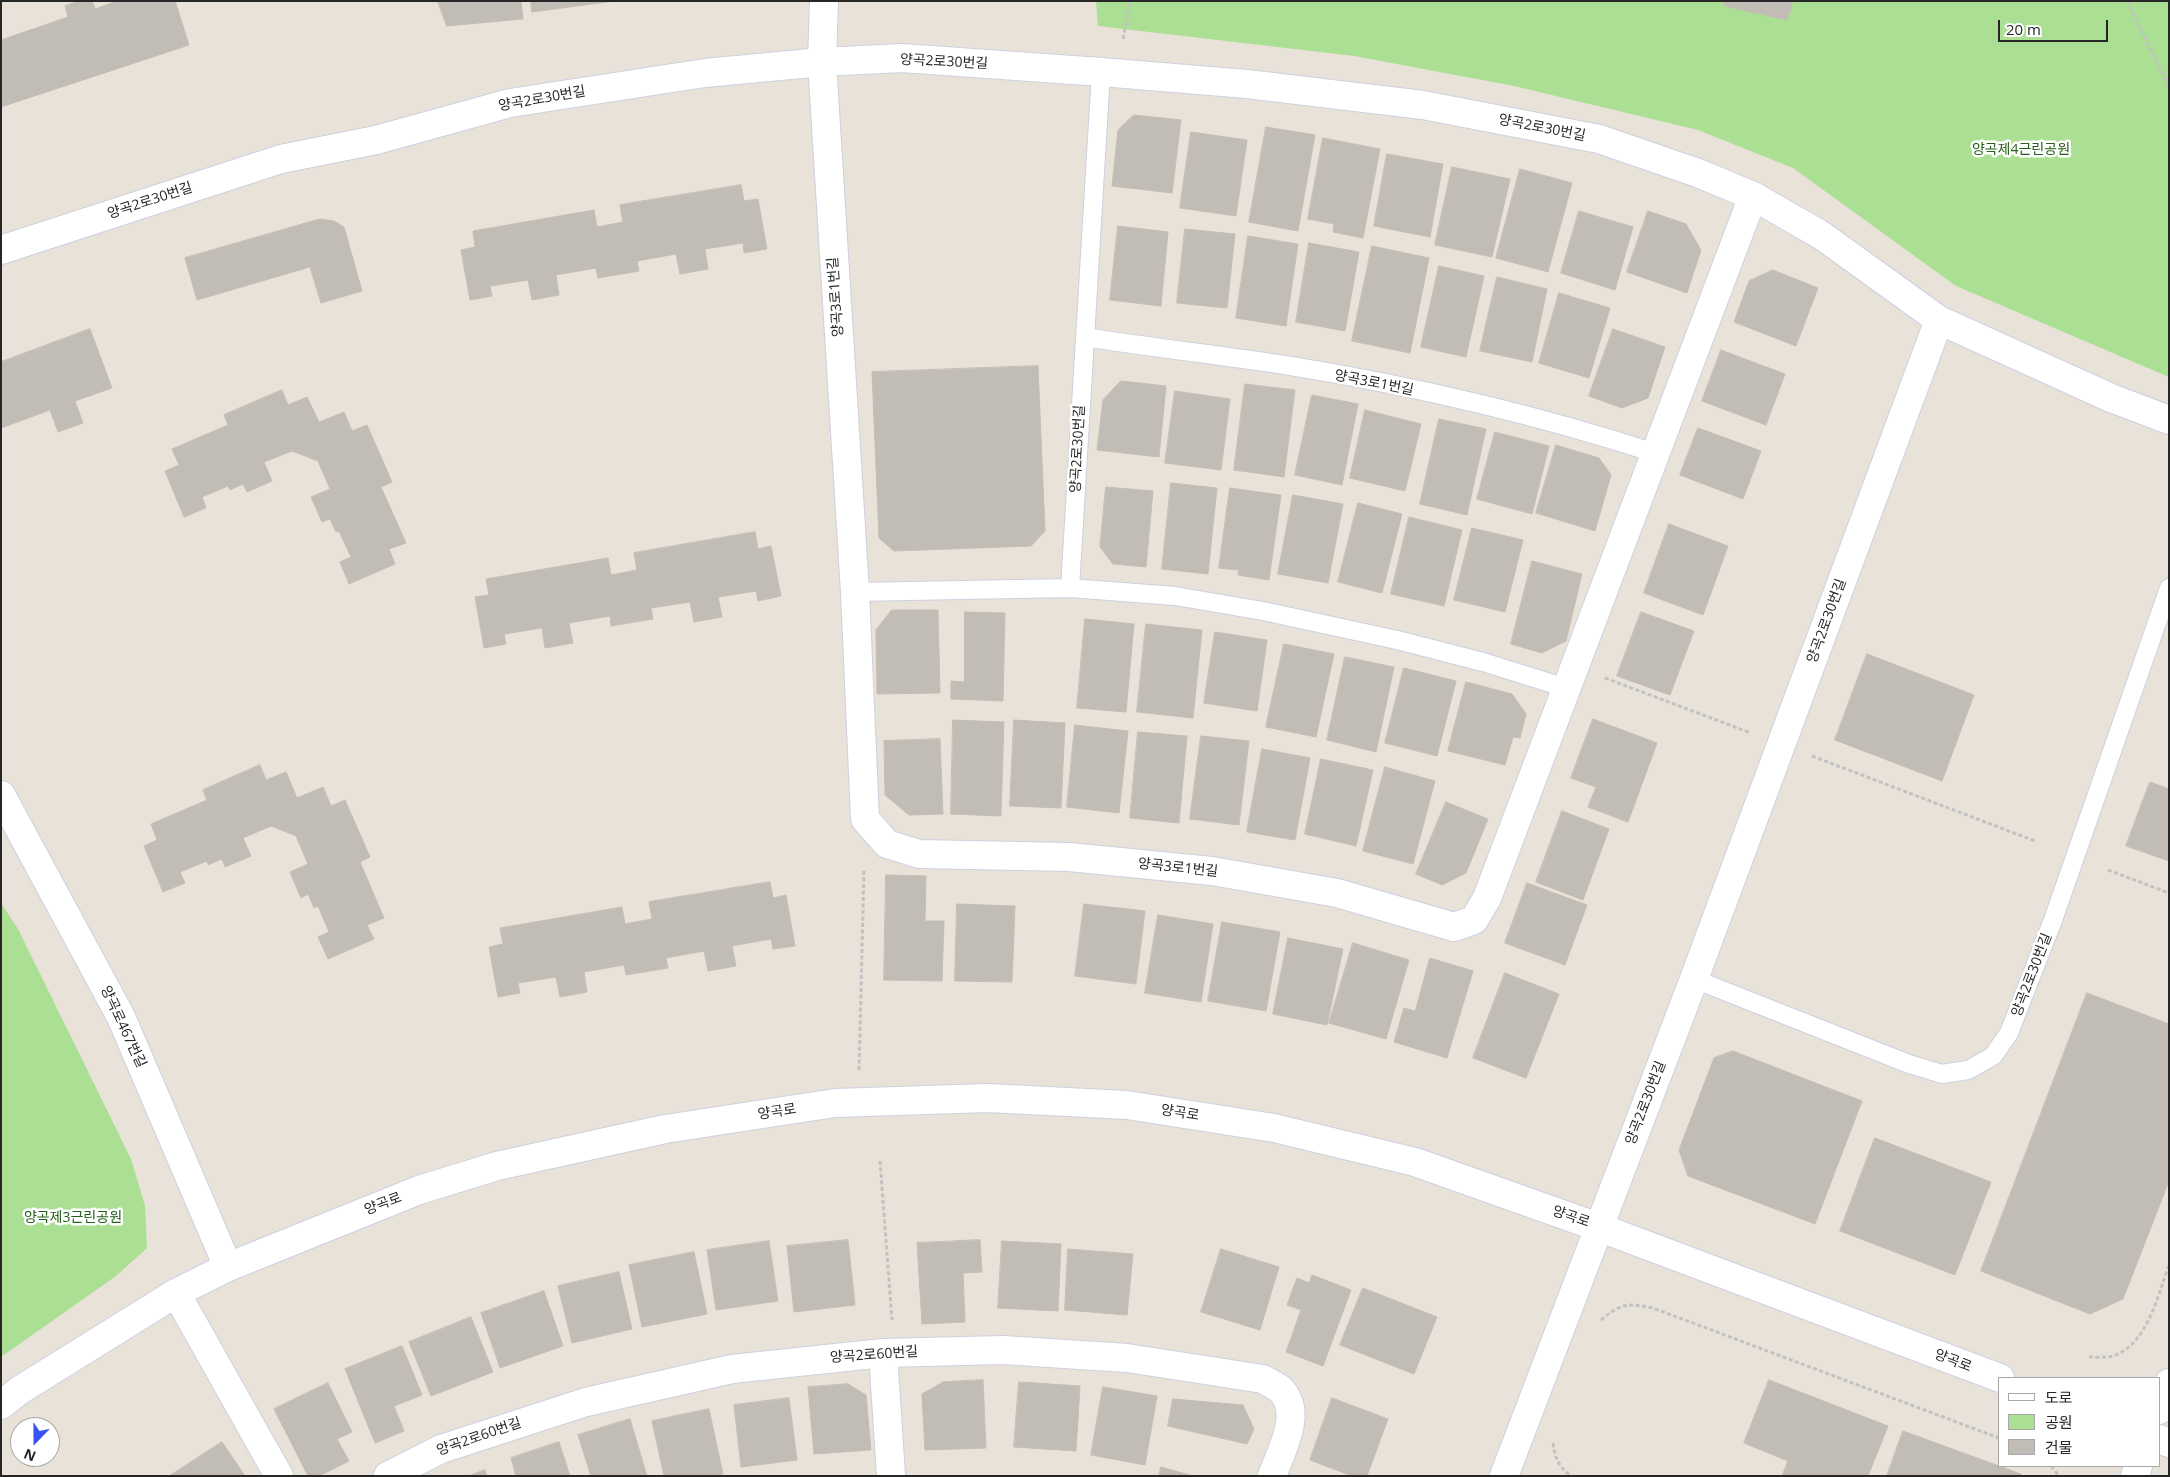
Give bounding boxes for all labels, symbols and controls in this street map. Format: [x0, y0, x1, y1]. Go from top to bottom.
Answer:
scale bar [2000, 10, 2110, 42]
text: 20 m [2006, 19, 2041, 39]
street label: 양곡2로30번길 [899, 51, 989, 73]
street label: 양곡2로30번길 [497, 83, 587, 115]
street label: 양곡2로30번길 [1497, 111, 1587, 145]
park label: 양곡제4근린공원 [1972, 142, 2070, 158]
street label: 양곡2로30번길 [105, 179, 195, 223]
street label: 양곡3로1번길 [825, 256, 847, 338]
street label: 양곡3로1번길 [1333, 367, 1415, 399]
street label: 양곡2로30번길 [1067, 404, 1089, 494]
street label: 양곡2로30번길 [1804, 577, 1850, 665]
street label: 양곡3로1번길 [1137, 855, 1219, 881]
street label: 양곡2로30번길 [2008, 931, 2056, 1019]
street label: 양곡로467번길 [97, 983, 149, 1071]
street label: 양곡2로30번길 [1622, 1059, 1670, 1147]
street label: 양곡로 [757, 1101, 797, 1123]
street label: 양곡로 [1160, 1102, 1200, 1124]
street label: 양곡로 [362, 1189, 404, 1219]
street label: 양곡로 [1550, 1203, 1592, 1231]
park label: 양곡제3근린공원 [24, 1210, 122, 1226]
street label: 양곡2로60번길 [829, 1344, 919, 1366]
street label: 양곡로 [1932, 1346, 1974, 1376]
legend [1998, 1377, 2160, 1467]
text: 도로 [2045, 1387, 2073, 1407]
text: 공원 [2045, 1412, 2073, 1432]
street label: 양곡2로60번길 [434, 1415, 524, 1459]
north arrow [10, 1417, 60, 1467]
text: 건물 [2045, 1437, 2073, 1457]
text: N [21, 1445, 38, 1466]

